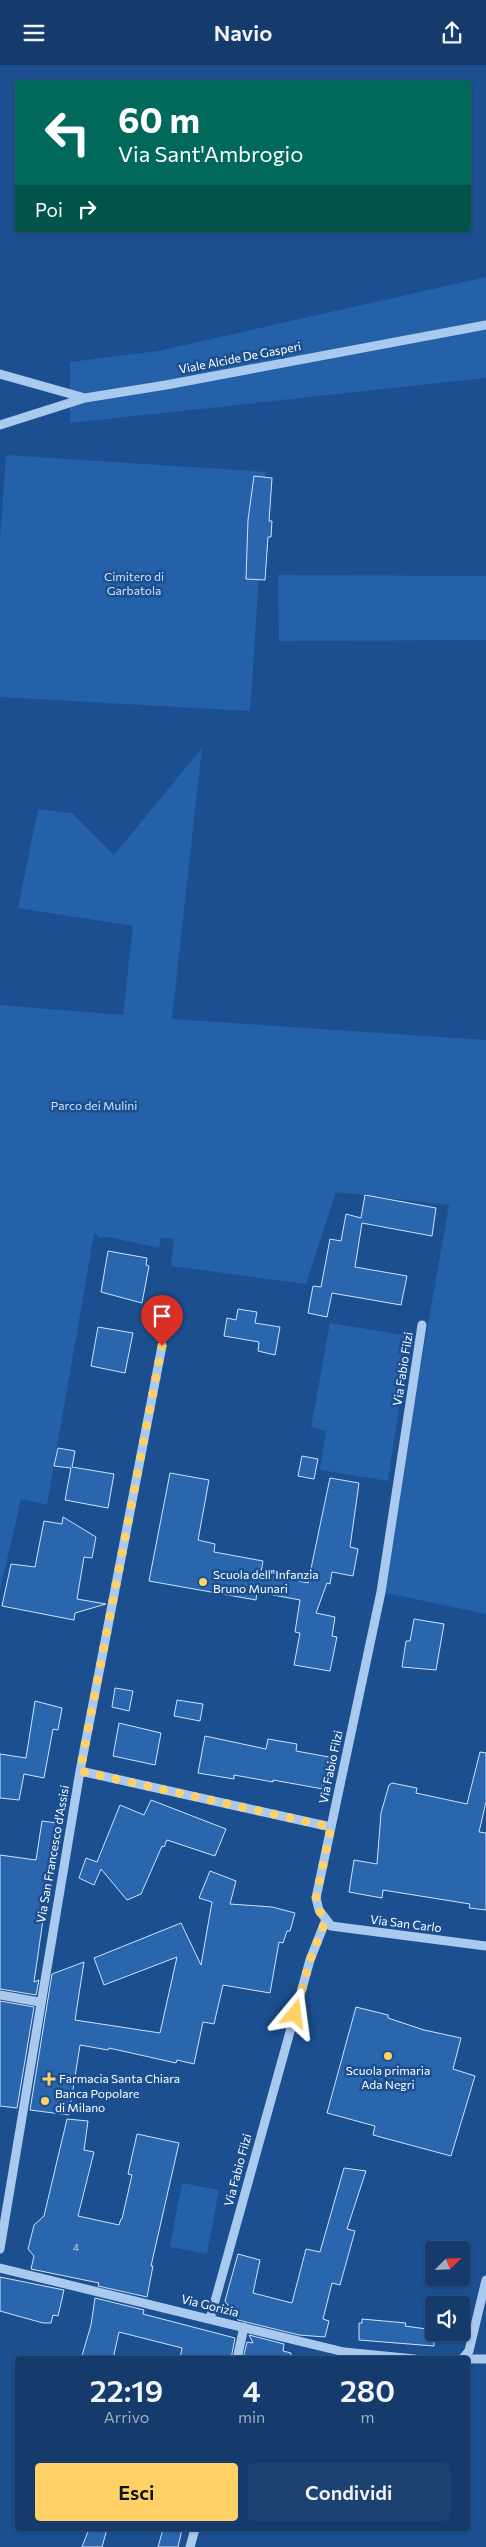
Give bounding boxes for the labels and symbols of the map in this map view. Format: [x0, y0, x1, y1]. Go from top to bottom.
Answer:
street label: Viale Alcide De Gasperi [177, 338, 302, 376]
park label: Cimitero di Garbatola [104, 569, 164, 597]
park label: Parco dei Mulini [51, 1098, 137, 1112]
pin [141, 1295, 183, 1346]
street label: Via Fabio Filzi [389, 1331, 415, 1407]
place label: Scuola dell"Infanzia Bruno Munari [213, 1567, 319, 1595]
marker: Scuola dell"Infanzia Bruno Munari [197, 1576, 209, 1588]
street label: Via Fabio Filzi [315, 1729, 345, 1805]
street label: Via San Francesco d'Assisi [33, 1784, 71, 1924]
street label: Via San Carlo [370, 1912, 443, 1934]
position arrow [268, 1987, 320, 2039]
marker: Scuola primaria Ada Negri [382, 2050, 394, 2062]
place label: Scuola primaria Ada Negri [346, 2063, 430, 2091]
place label: Farmacia Santa Chiara [59, 2071, 180, 2085]
marker: Farmacia Santa Chiara [43, 2073, 55, 2085]
place label: Banca Popolare di Milano [55, 2086, 139, 2114]
marker: Banca Popolare di Milano [39, 2095, 51, 2107]
street label: Via Fabio Filzi [221, 2132, 253, 2208]
house number: 4 [73, 2241, 79, 2253]
north arrow [425, 2241, 470, 2286]
street label: Via Gorizia [180, 2291, 241, 2319]

